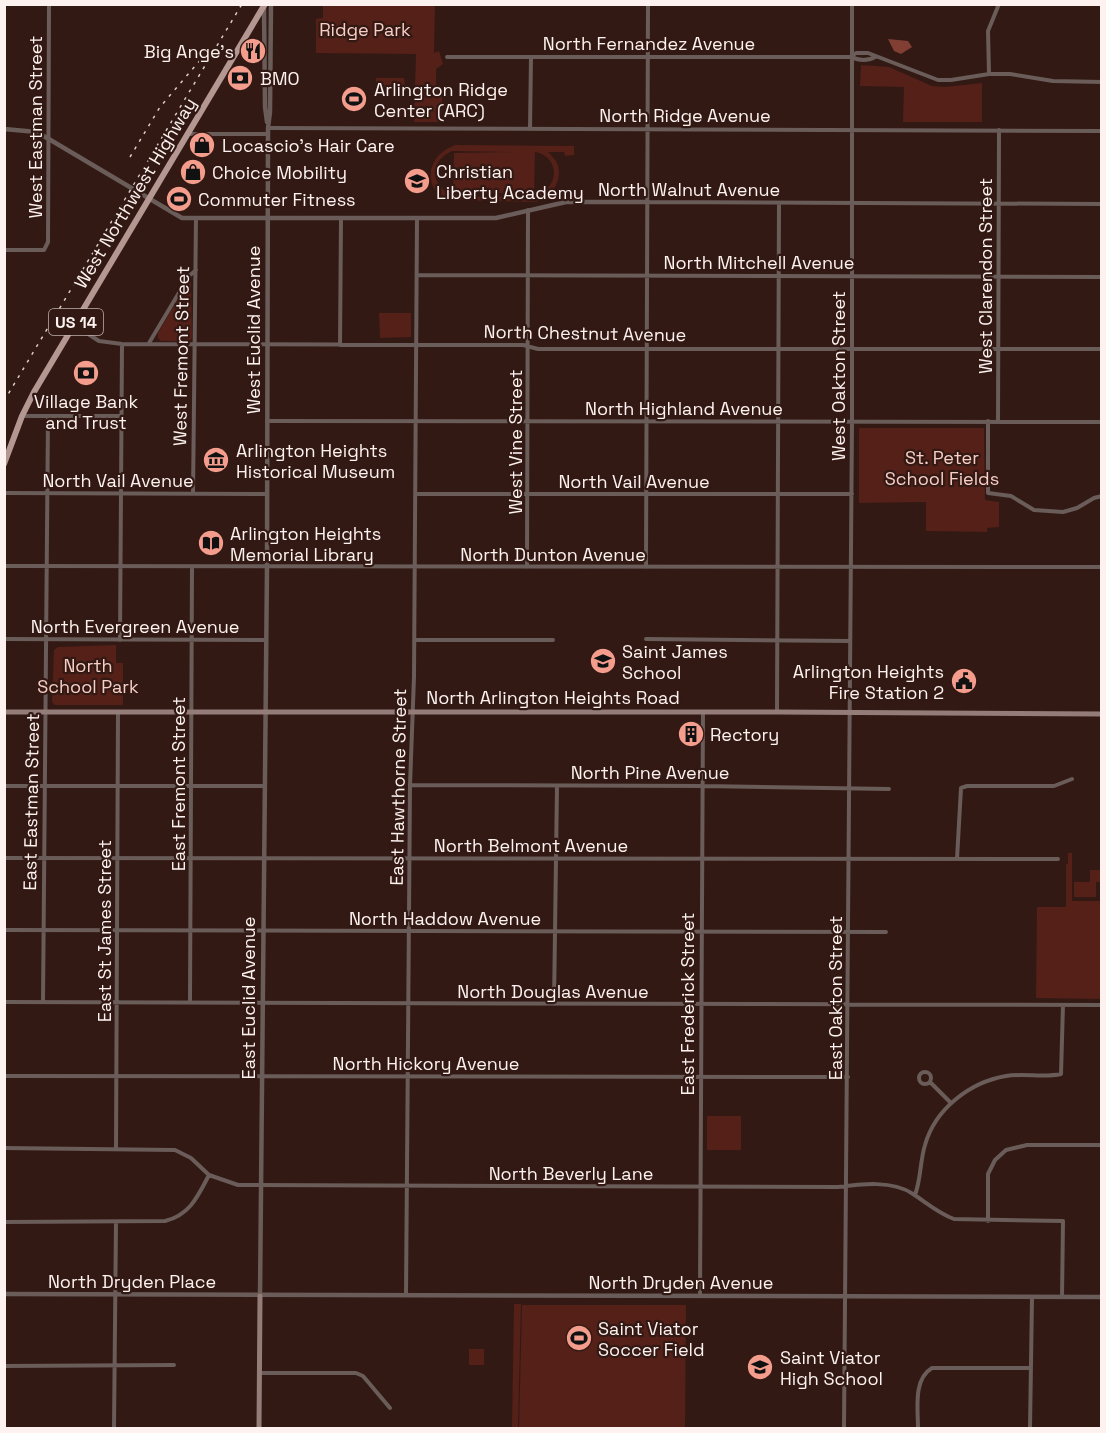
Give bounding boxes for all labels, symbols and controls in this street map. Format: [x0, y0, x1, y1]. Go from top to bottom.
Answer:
park label: Ridge Park [319, 18, 411, 41]
street label: North Fernandez Avenue [543, 32, 755, 55]
street label: West Eastman Street [24, 36, 47, 218]
restaurant icon: Big Ange's [238, 36, 268, 66]
place label: Big Ange's [144, 40, 234, 63]
bank icon: BMO [225, 63, 255, 93]
place label: BMO [260, 67, 300, 90]
place label: Arlington Ridge Center (ARC) [374, 78, 508, 122]
sports icon: Arlington Ridge Center (ARC) [339, 84, 369, 114]
street label: West Northwest Highway [69, 93, 201, 293]
street label: North Ridge Avenue [599, 104, 771, 127]
shop icon: Locascio's Hair Care [187, 130, 217, 160]
place label: Locascio's Hair Care [222, 134, 395, 157]
shop icon: Choice Mobility [178, 157, 208, 187]
place label: Christian Liberty Academy [436, 160, 584, 204]
place label: Choice Mobility [212, 161, 347, 184]
school or university icon: Christian Liberty Academy [402, 166, 432, 196]
street label: North Walnut Avenue [598, 178, 780, 201]
street label: West Clarendon Street [974, 178, 997, 374]
sports icon: Commuter Fitness [164, 184, 194, 214]
place label: Commuter Fitness [198, 188, 356, 211]
street label: West Euclid Avenue [242, 246, 265, 414]
street label: North Mitchell Avenue [664, 251, 854, 274]
street label: West Fremont Street [168, 266, 194, 446]
street label: West Oakton Street [827, 291, 850, 461]
road number: US 14 [49, 309, 103, 335]
street label: North Chestnut Avenue [483, 320, 687, 346]
bank icon: Village Bank and Trust [71, 358, 101, 388]
street label: West Vine Street [504, 370, 527, 514]
place label: Village Bank and Trust [34, 390, 138, 434]
street label: North Highland Avenue [585, 397, 783, 420]
place label: Arlington Heights Historical Museum [236, 439, 395, 483]
museum icon: Arlington Heights Historical Museum [201, 445, 231, 475]
park label: St. Peter School Fields [885, 446, 999, 490]
street label: North Vail Avenue [42, 469, 194, 492]
street label: North Vail Avenue [558, 470, 710, 493]
place label: Arlington Heights Memorial Library [230, 522, 381, 566]
library icon: Arlington Heights Memorial Library [196, 528, 226, 558]
street label: North Dunton Avenue [460, 543, 646, 566]
street label: North Evergreen Avenue [31, 615, 239, 638]
place label: Saint James School [622, 640, 728, 684]
school or university icon: Saint James School [588, 646, 618, 676]
park label: North School Park [37, 654, 139, 698]
place label: Arlington Heights Fire Station 2 [793, 660, 944, 704]
public building icon: Arlington Heights Fire Station 2 [949, 666, 979, 696]
street label: North Arlington Heights Road [426, 686, 680, 709]
street label: East Hawthorne Street [385, 688, 411, 886]
street label: East Fremont Street [167, 697, 190, 871]
street label: East Eastman Street [18, 713, 44, 891]
building icon: Rectory [676, 719, 706, 749]
place label: Rectory [710, 723, 779, 746]
street label: North Pine Avenue [571, 761, 729, 784]
street label: North Belmont Avenue [434, 834, 628, 857]
street label: East St James Street [93, 840, 116, 1022]
street label: North Haddow Avenue [349, 907, 541, 930]
street label: East Frederick Street [676, 913, 699, 1095]
street label: East Oakton Street [824, 916, 847, 1080]
street label: East Euclid Avenue [237, 917, 260, 1079]
street label: North Douglas Avenue [457, 980, 649, 1003]
street label: North Hickory Avenue [333, 1052, 519, 1075]
street label: North Beverly Lane [489, 1162, 653, 1185]
street label: North Dryden Place [48, 1270, 216, 1293]
street label: North Dryden Avenue [589, 1271, 773, 1294]
place label: Saint Viator Soccer Field [598, 1317, 705, 1361]
sports icon: Saint Viator Soccer Field [564, 1323, 594, 1353]
place label: Saint Viator High School [780, 1346, 883, 1390]
school or university icon: Saint Viator High School [745, 1352, 775, 1382]

